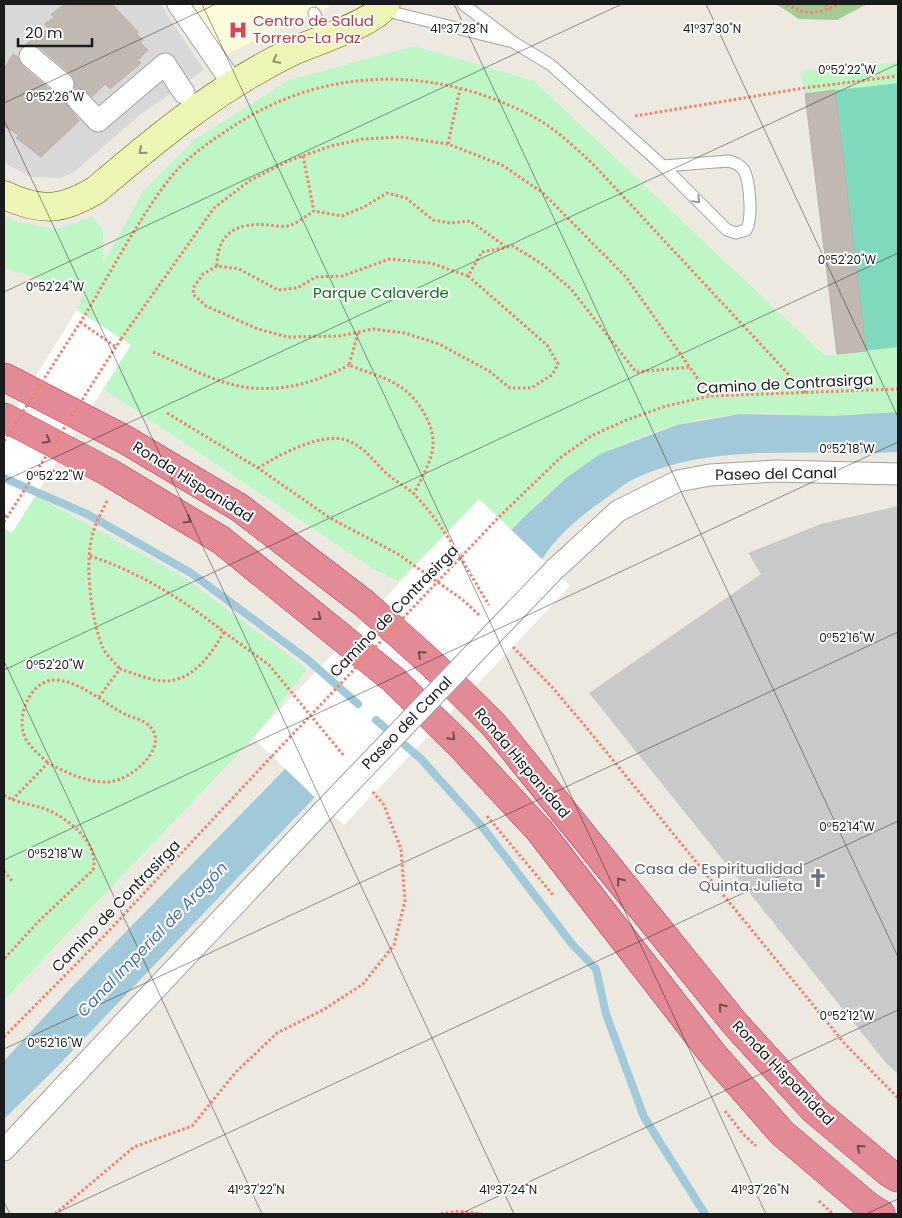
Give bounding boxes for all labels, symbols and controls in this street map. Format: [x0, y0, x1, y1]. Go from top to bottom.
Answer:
place label: Centro de Salud Torrero-La Paz [253, 10, 374, 48]
scale bar [18, 15, 91, 47]
hospital icon: Centro de Salud Torrero-La Paz [227, 19, 249, 41]
text: 41°37'28"N [430, 20, 488, 37]
text: 41°37'30"N [683, 20, 741, 37]
text: 20 m [25, 22, 63, 43]
one-way arrow [272, 54, 281, 64]
text: 0°52'22"W [818, 61, 876, 78]
text: 0°52'26"W [26, 88, 85, 105]
one-way arrow [138, 145, 147, 154]
one-way arrow [692, 194, 701, 203]
text: 0°52'20"W [818, 251, 877, 268]
text: 0°52'24"W [26, 278, 85, 295]
park label: Parque Calaverde [313, 282, 449, 303]
street label: Camino de Contrasirga [696, 368, 874, 399]
one-way arrow [42, 434, 51, 444]
street label: Ronda Hispanidad [129, 436, 258, 527]
text: 0°52'18"W [819, 440, 875, 457]
street label: Paseo del Canal [715, 462, 837, 485]
text: 0°52'22"W [26, 467, 84, 484]
one-way arrow [183, 514, 192, 524]
street label: Camino de Contrasirga [325, 540, 463, 682]
one-way arrow [313, 611, 322, 620]
text: 0°52'16"W [819, 629, 875, 646]
one-way arrow [417, 651, 426, 660]
text: 0°52'20"W [26, 656, 85, 673]
street label: Paseo del Canal [357, 672, 457, 774]
street label: Ronda Hispanidad [470, 703, 575, 822]
one-way arrow [446, 731, 455, 740]
text: 0°52'14"W [819, 818, 875, 835]
street label: Camino de Contrasirga [47, 835, 185, 977]
text: 0°52'18"W [27, 845, 83, 862]
water label: Canal Imperial de Aragón [72, 857, 233, 1022]
place label: Casa de Espiritualidad Quinta Julieta [634, 858, 803, 896]
church icon: Casa de Espiritualidad Quinta Julieta [807, 867, 829, 889]
one-way arrow [617, 878, 625, 887]
one-way arrow [719, 1004, 728, 1013]
text: 0°52'12"W [820, 1007, 875, 1024]
street label: Ronda Hispanidad [728, 1016, 839, 1130]
text: 0°52'16"W [27, 1034, 83, 1051]
one-way arrow [856, 1145, 865, 1154]
text: 41°37'22"N [227, 1181, 285, 1198]
text: 41°37'24"N [479, 1181, 537, 1198]
text: 41°37'26"N [731, 1181, 789, 1198]

